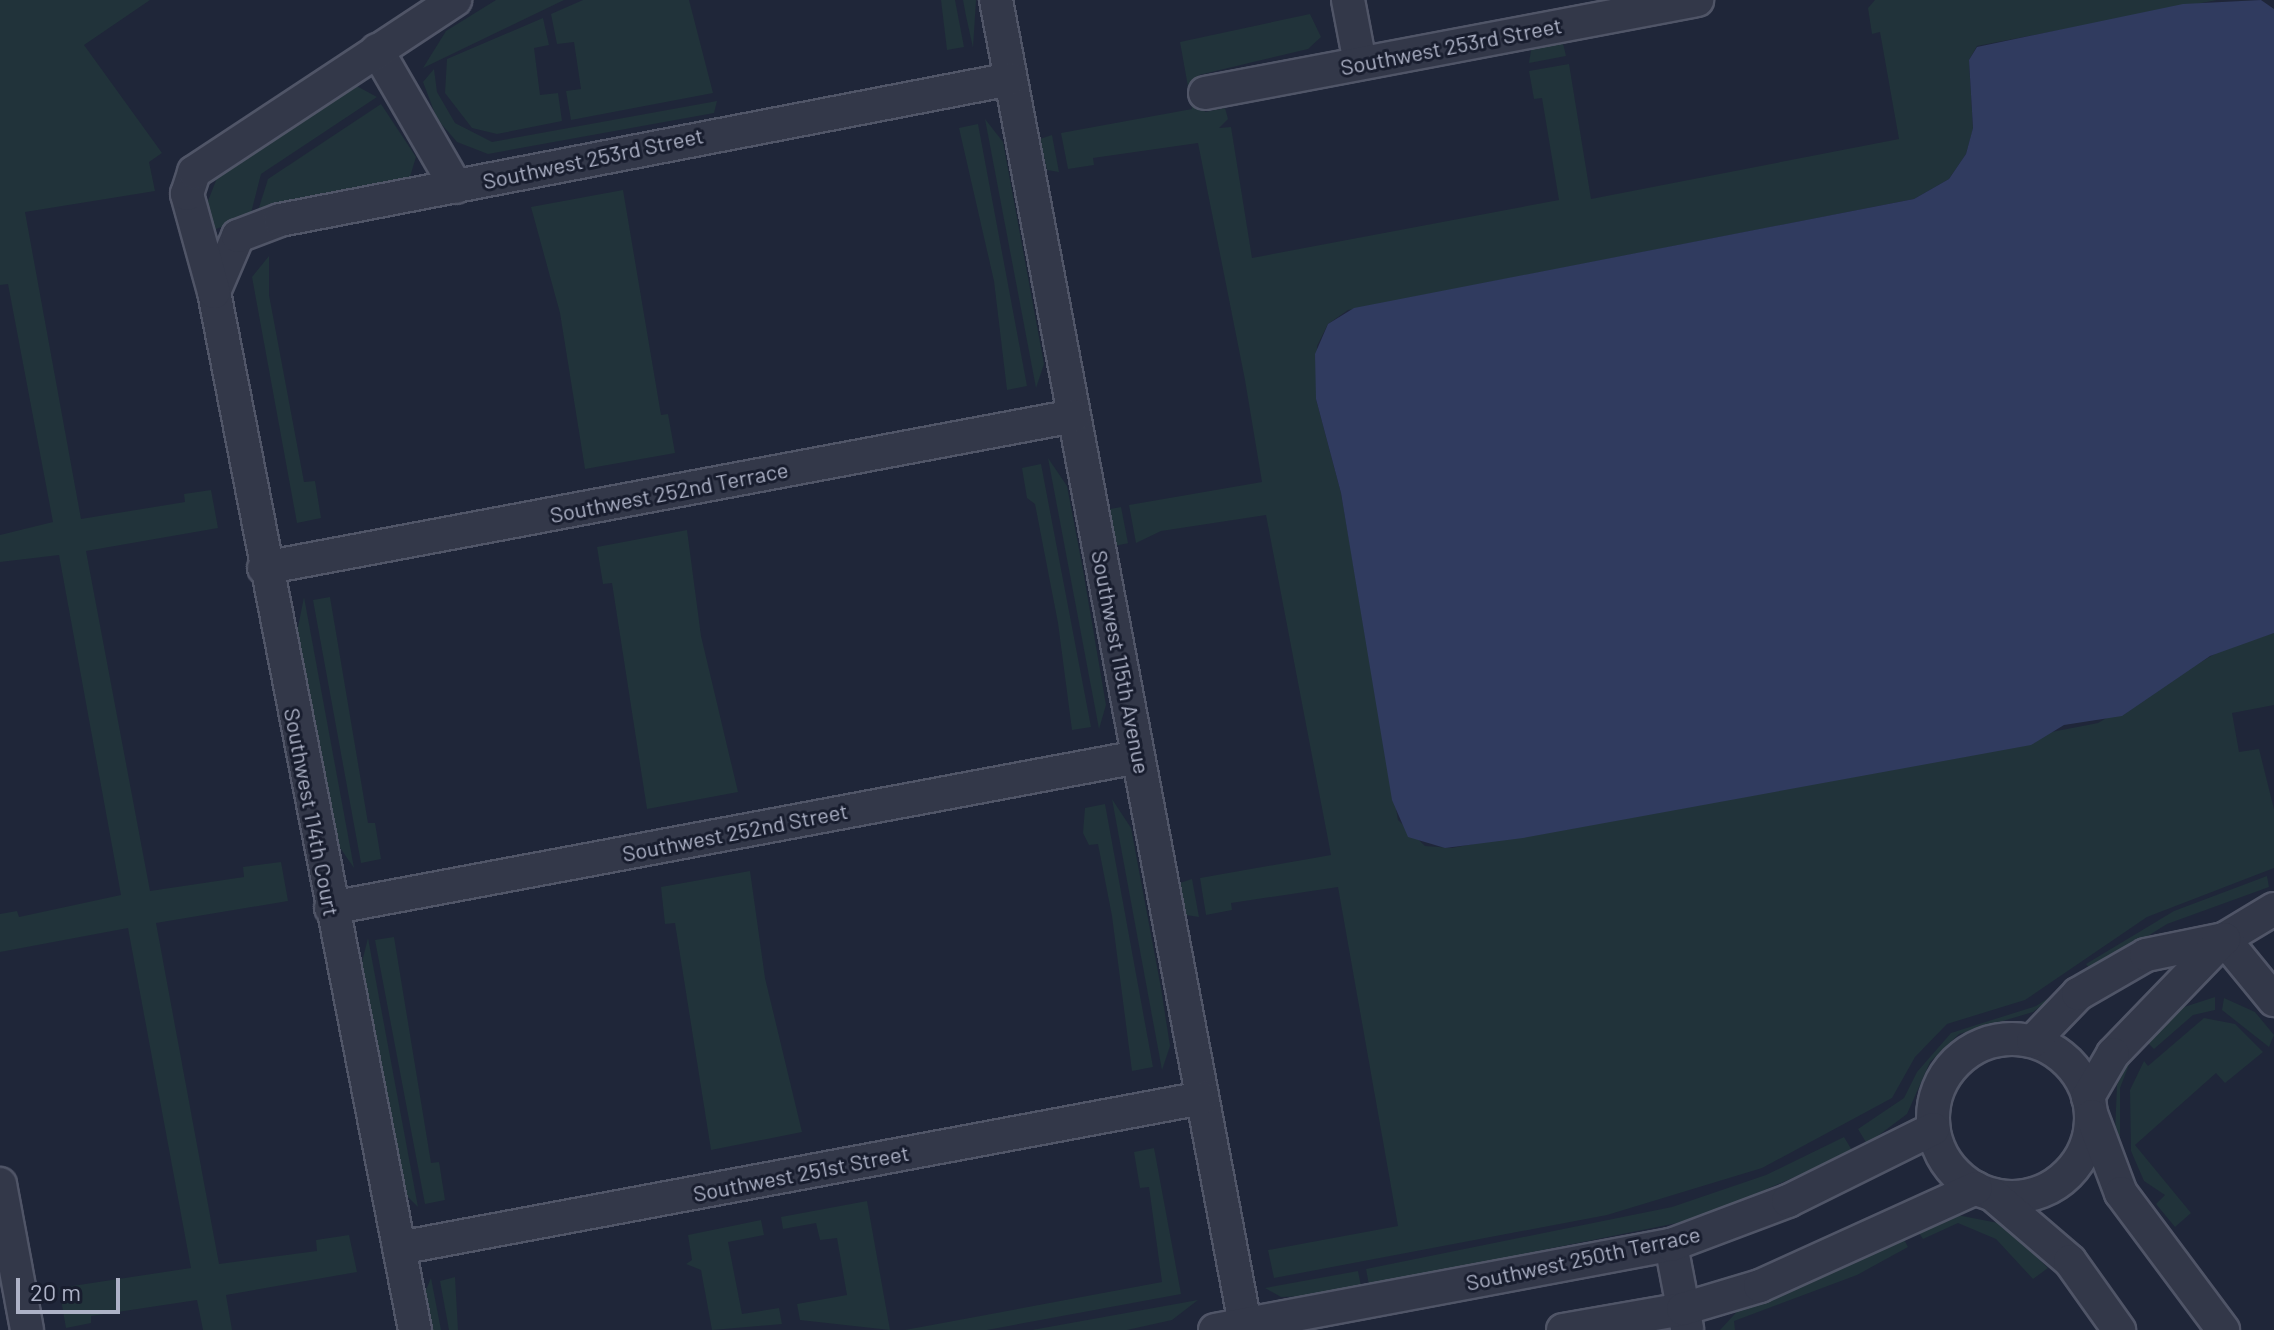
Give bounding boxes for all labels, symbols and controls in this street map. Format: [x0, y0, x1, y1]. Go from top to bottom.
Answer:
street label: Southwest 253rd Street [1338, 12, 1564, 80]
street label: Southwest 253rd Street [480, 122, 706, 194]
street label: Southwest 252nd Terrace [548, 456, 790, 528]
street label: Southwest 115th Avenue [1086, 548, 1156, 776]
street label: Southwest 114th Court [279, 706, 345, 918]
street label: Southwest 252nd Street [620, 797, 850, 867]
street label: Southwest 251st Street [691, 1139, 911, 1207]
street label: Southwest 250th Terrace [1463, 1220, 1703, 1296]
scale bar [20, 1262, 124, 1312]
text: 20 m [30, 1277, 81, 1306]

